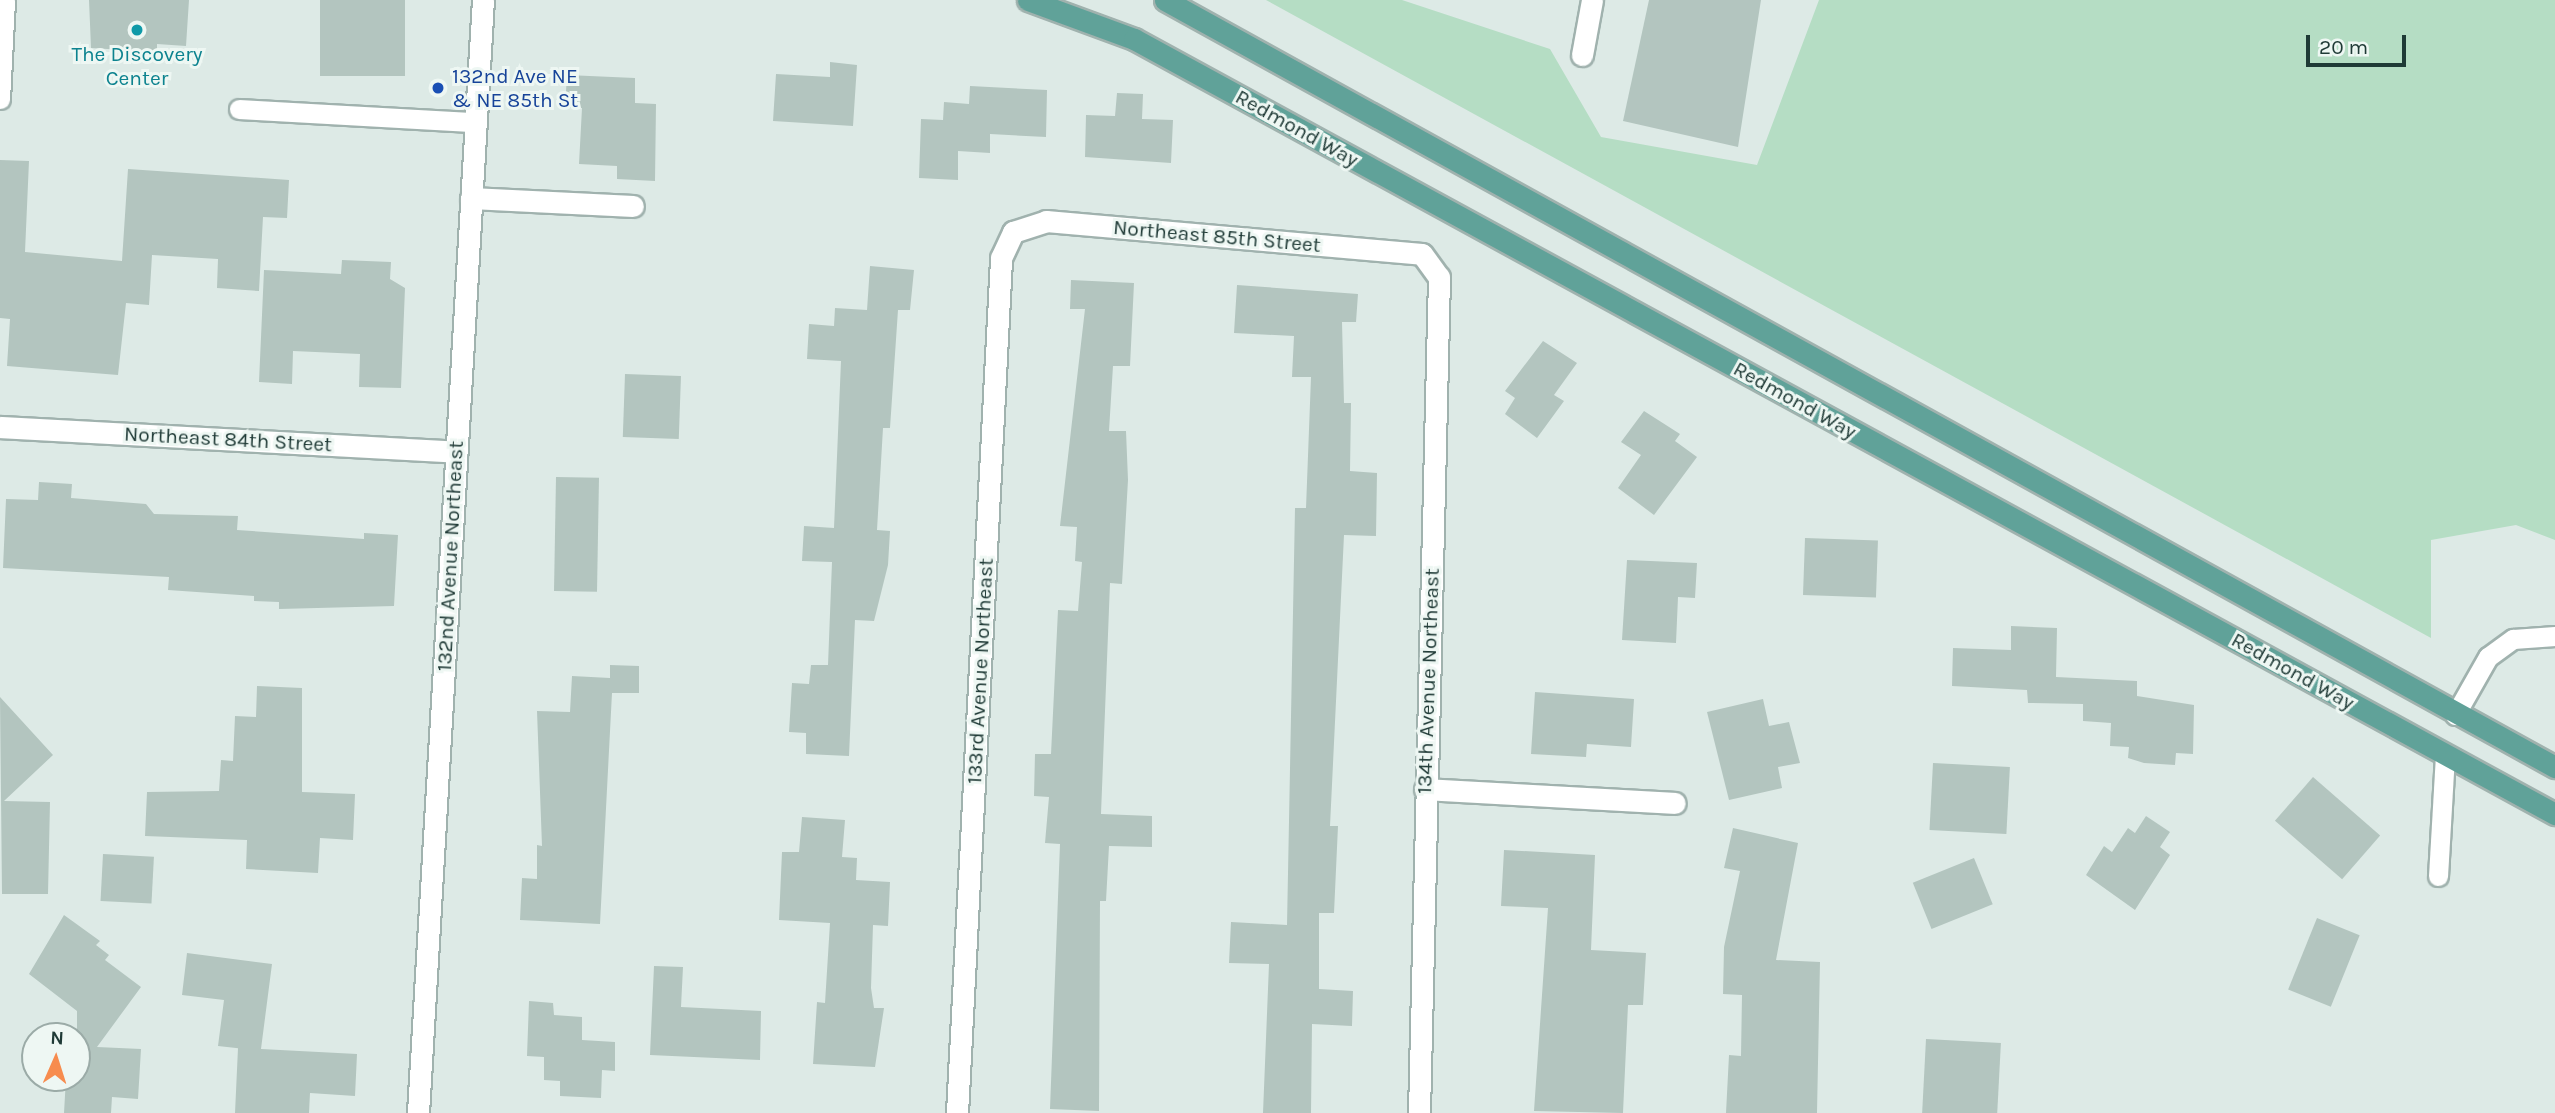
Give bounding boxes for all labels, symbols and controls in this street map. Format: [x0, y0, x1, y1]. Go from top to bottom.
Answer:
scale bar [2310, 21, 2410, 65]
marker: The Discovery Center [129, 22, 145, 38]
text: 20 m [2319, 35, 2368, 59]
place label: The Discovery Center [71, 41, 203, 91]
place label: 132nd Ave NE & NE 85th St [452, 63, 578, 113]
marker: 132nd Ave NE & NE 85th St [430, 80, 446, 96]
street label: Redmond Way [1231, 84, 1363, 172]
street label: Northeast 85th Street [1112, 214, 1322, 258]
street label: Redmond Way [1729, 356, 1861, 444]
street label: Northeast 84th Street [123, 421, 333, 457]
street label: 132nd Avenue Northeast [431, 440, 469, 672]
street label: 133rd Avenue Northeast [961, 557, 999, 785]
street label: 134th Avenue Northeast [1411, 568, 1445, 794]
street label: Redmond Way [2227, 627, 2359, 715]
north arrow [21, 1022, 91, 1092]
text: N [50, 1027, 64, 1049]

